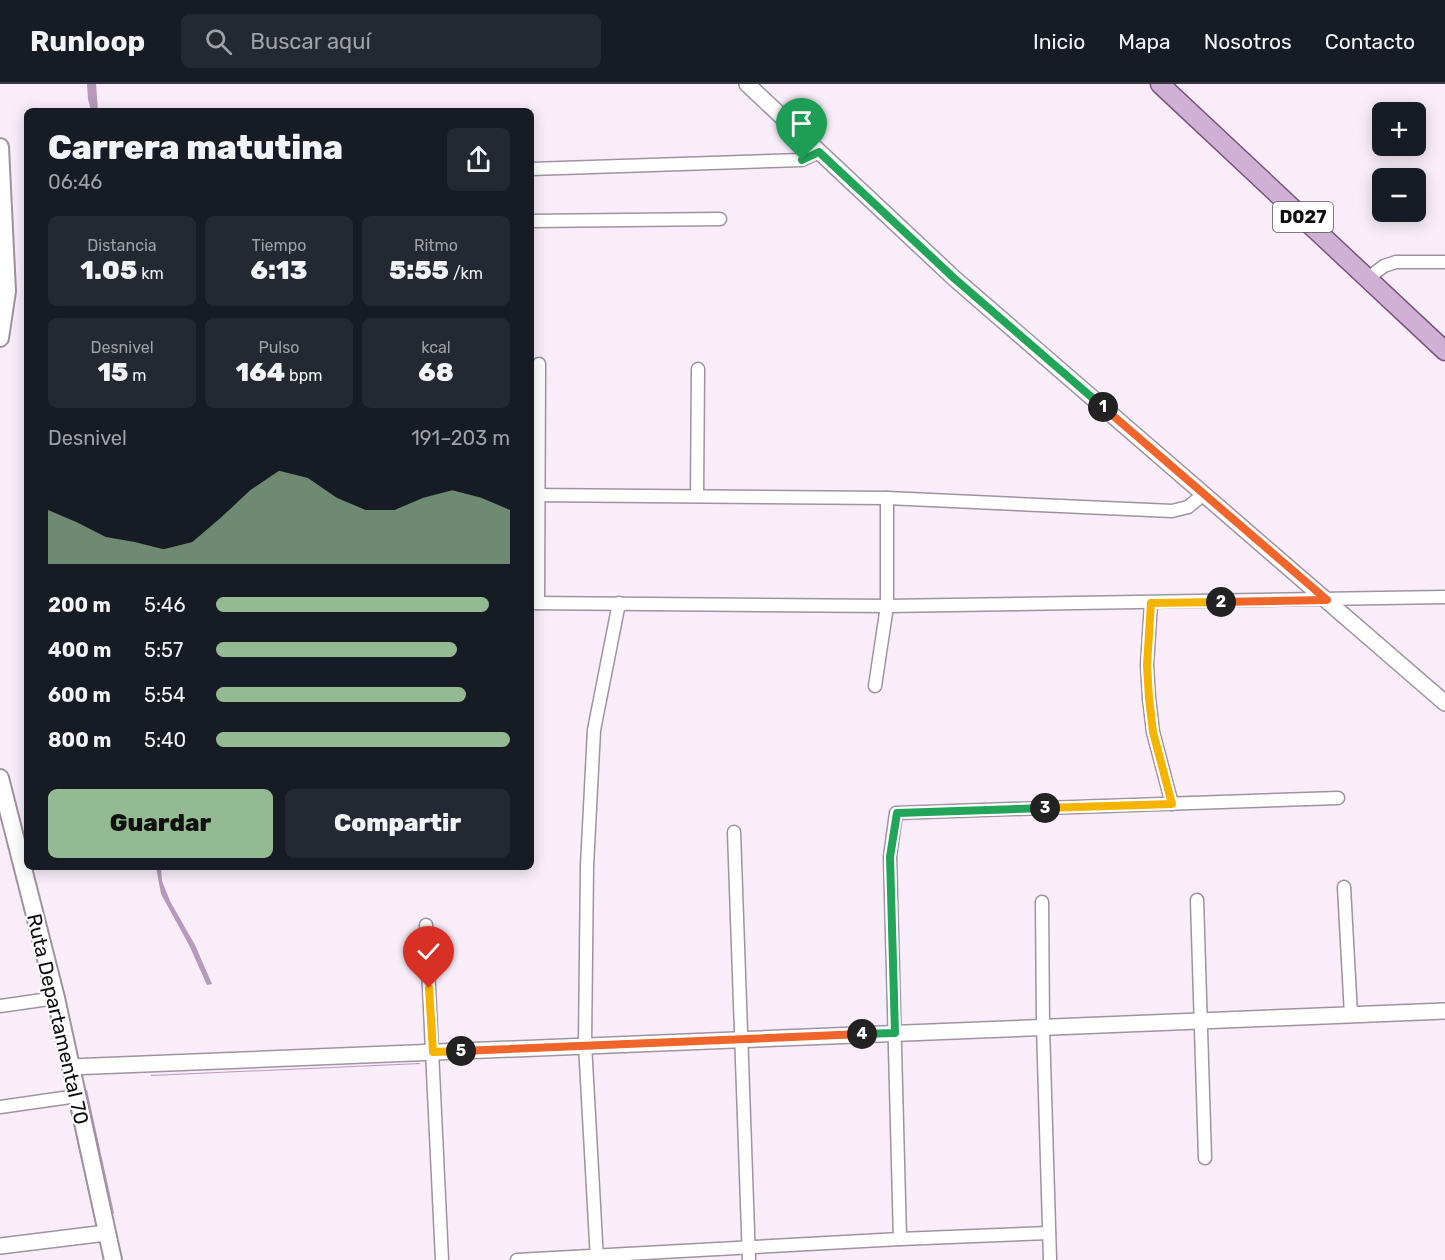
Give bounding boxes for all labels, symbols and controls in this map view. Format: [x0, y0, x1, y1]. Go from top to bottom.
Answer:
search box [181, 14, 601, 68]
text: Runloop [30, 25, 145, 58]
icon: search [202, 25, 235, 58]
text: Buscar aquí [250, 28, 371, 55]
text: Inicio [1033, 29, 1085, 54]
text: Mapa [1118, 29, 1171, 54]
text: Nosotros [1204, 29, 1292, 54]
text: Contacto [1325, 29, 1415, 54]
pin [776, 98, 827, 160]
map controls [1372, 102, 1426, 222]
button: + [1372, 102, 1426, 156]
icon: arrive [785, 107, 818, 140]
text: Carrera matutina [48, 128, 343, 167]
button: share [447, 128, 510, 191]
button: − [1372, 168, 1426, 222]
text: 06:46 [48, 170, 102, 194]
road number: D027 [1273, 202, 1333, 232]
text: Distancia [87, 236, 157, 255]
text: Tiempo [252, 236, 307, 255]
text: Ritmo [414, 236, 458, 255]
text: 1.05 [80, 255, 137, 286]
text: 6:13 [251, 255, 307, 286]
text: 5:55 [389, 255, 449, 286]
text: km [137, 264, 164, 283]
text: /km [449, 264, 483, 283]
text: Desnivel [90, 338, 154, 357]
text: Pulso [258, 338, 300, 357]
text: kcal [421, 338, 451, 357]
text: 15 [97, 357, 128, 388]
text: 164 [236, 357, 285, 388]
text: 68 [418, 357, 454, 388]
text: m [128, 366, 147, 385]
text: bpm [285, 366, 322, 385]
pin: 1 [1088, 392, 1118, 422]
text: 1 [1099, 397, 1107, 416]
text: Desnivel [48, 426, 127, 450]
text: 191–203 m [411, 426, 510, 450]
pin: 2 [1206, 587, 1236, 617]
text: 2 [1216, 592, 1226, 611]
text: 200 m [48, 593, 111, 617]
text: 5:46 [144, 593, 185, 617]
text: 400 m [48, 638, 111, 662]
text: 5:57 [144, 638, 183, 662]
text: 600 m [48, 683, 111, 707]
text: 5:54 [144, 683, 185, 707]
text: 800 m [48, 728, 111, 752]
text: 5:40 [144, 728, 186, 752]
button: Guardar [48, 789, 273, 858]
button: Compartir [285, 789, 510, 858]
pin: 3 [1030, 793, 1060, 823]
text: 3 [1040, 798, 1050, 817]
street label: Ruta Departamental 70 [22, 911, 94, 1127]
pin [403, 926, 454, 988]
icon: check [412, 935, 445, 968]
pin: 4 [847, 1019, 877, 1049]
text: 4 [857, 1024, 867, 1043]
pin: 5 [446, 1036, 476, 1066]
text: 5 [456, 1041, 466, 1060]

